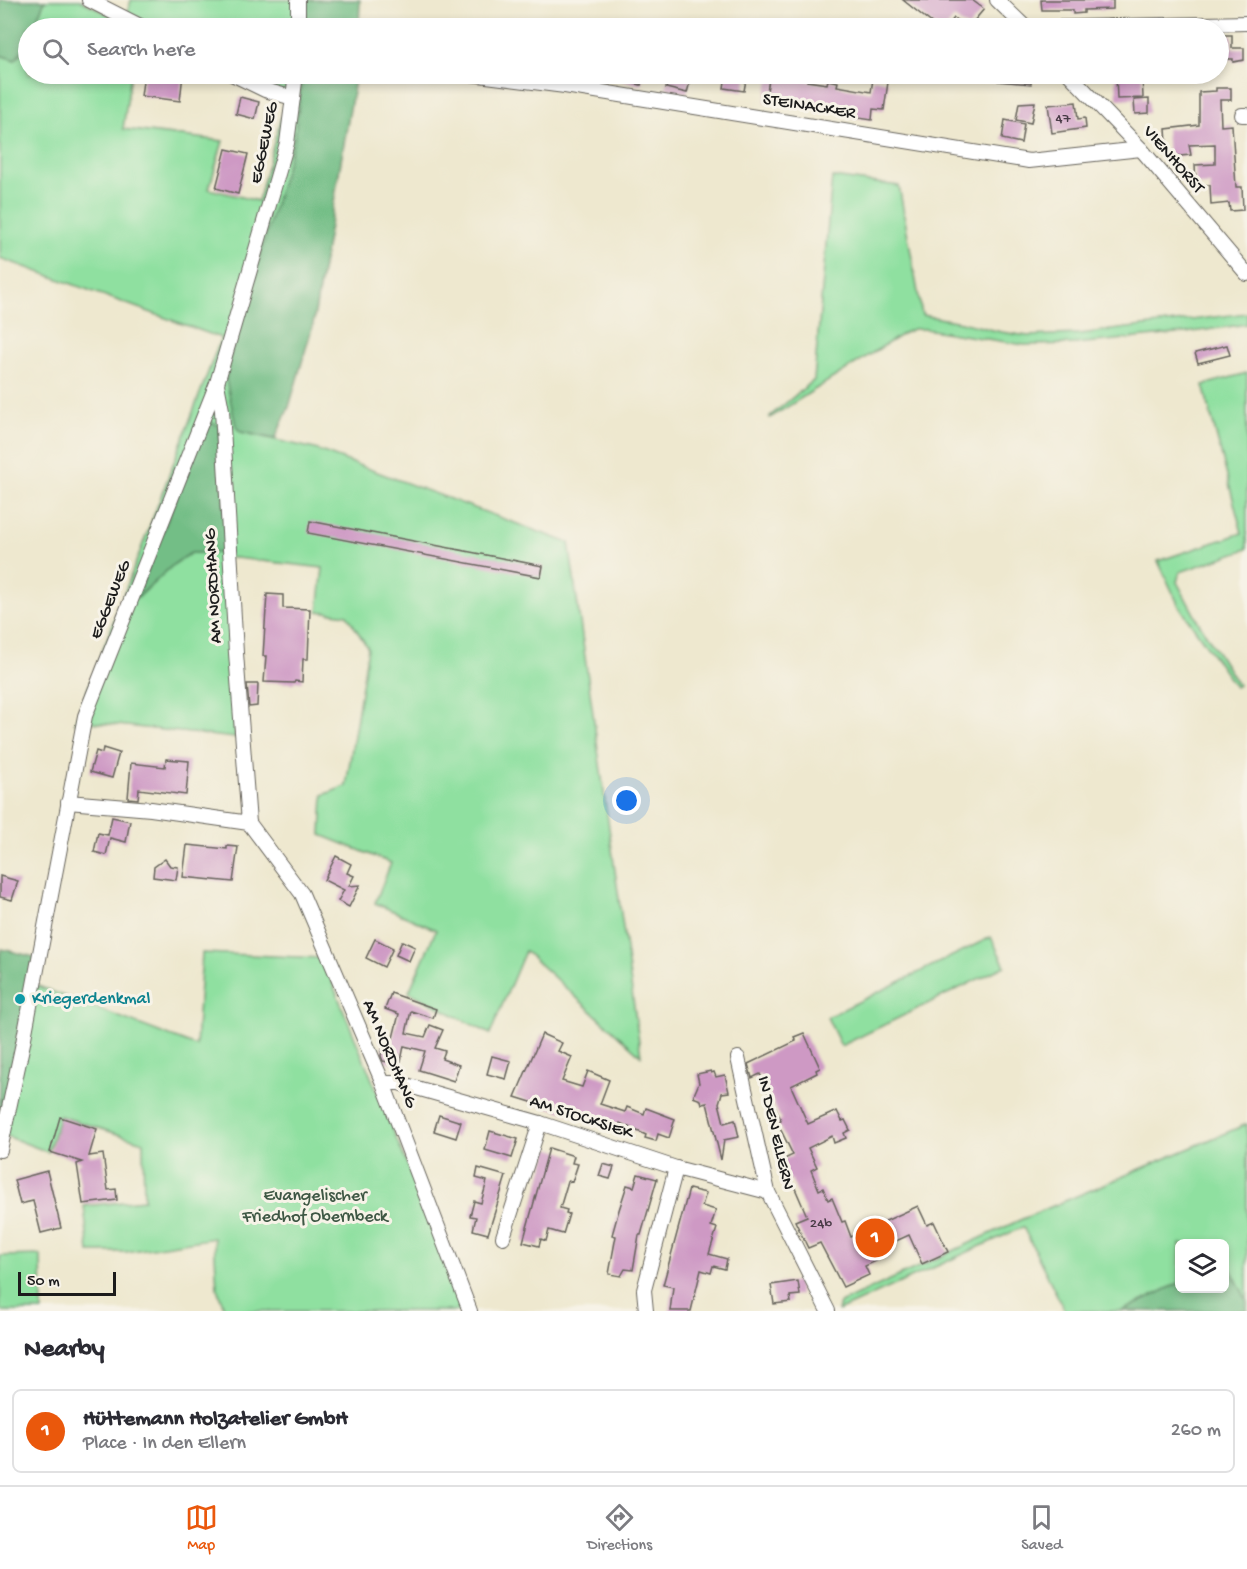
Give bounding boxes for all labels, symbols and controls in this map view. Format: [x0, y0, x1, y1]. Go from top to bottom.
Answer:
search box [18, 18, 1229, 84]
icon: search [39, 35, 72, 68]
text: Search here [87, 38, 195, 64]
street label: STEINACKER [761, 89, 857, 125]
street label: EGGEWEG [246, 100, 284, 186]
house number: 47 [1056, 110, 1072, 128]
street label: VIENHORST [1137, 121, 1209, 199]
street label: AM NORDHANG [200, 527, 227, 644]
street label: EGGEWEG [86, 557, 137, 642]
your location [612, 786, 641, 815]
place label: Kriegerdenkmal [32, 989, 151, 1010]
marker: Kriegerdenkmal [13, 992, 27, 1006]
street label: AM NORDHANG [357, 997, 421, 1112]
street label: IN DEN ELLERN [752, 1074, 798, 1192]
street label: AM STOCKSIEK [527, 1091, 637, 1145]
park label: Evangelischer Friedhof Obernbeck [241, 1186, 390, 1228]
house number: 24b [810, 1215, 832, 1233]
pin: 1 [856, 1216, 894, 1260]
map controls [1175, 1239, 1229, 1293]
button: layers [1175, 1239, 1229, 1293]
scale bar [18, 1269, 116, 1296]
text: 50 m [27, 1273, 60, 1292]
text: Nearby [24, 1335, 105, 1366]
text: Hüttemann Holzatelier GmbH [83, 1407, 348, 1433]
text: 1 [41, 1420, 50, 1443]
text: 260 m [1171, 1420, 1221, 1443]
text: Place · In den Ellern [83, 1433, 246, 1456]
tab: Map [185, 1501, 218, 1556]
tab: Directions [587, 1501, 652, 1556]
tab: Saved [1021, 1501, 1062, 1556]

